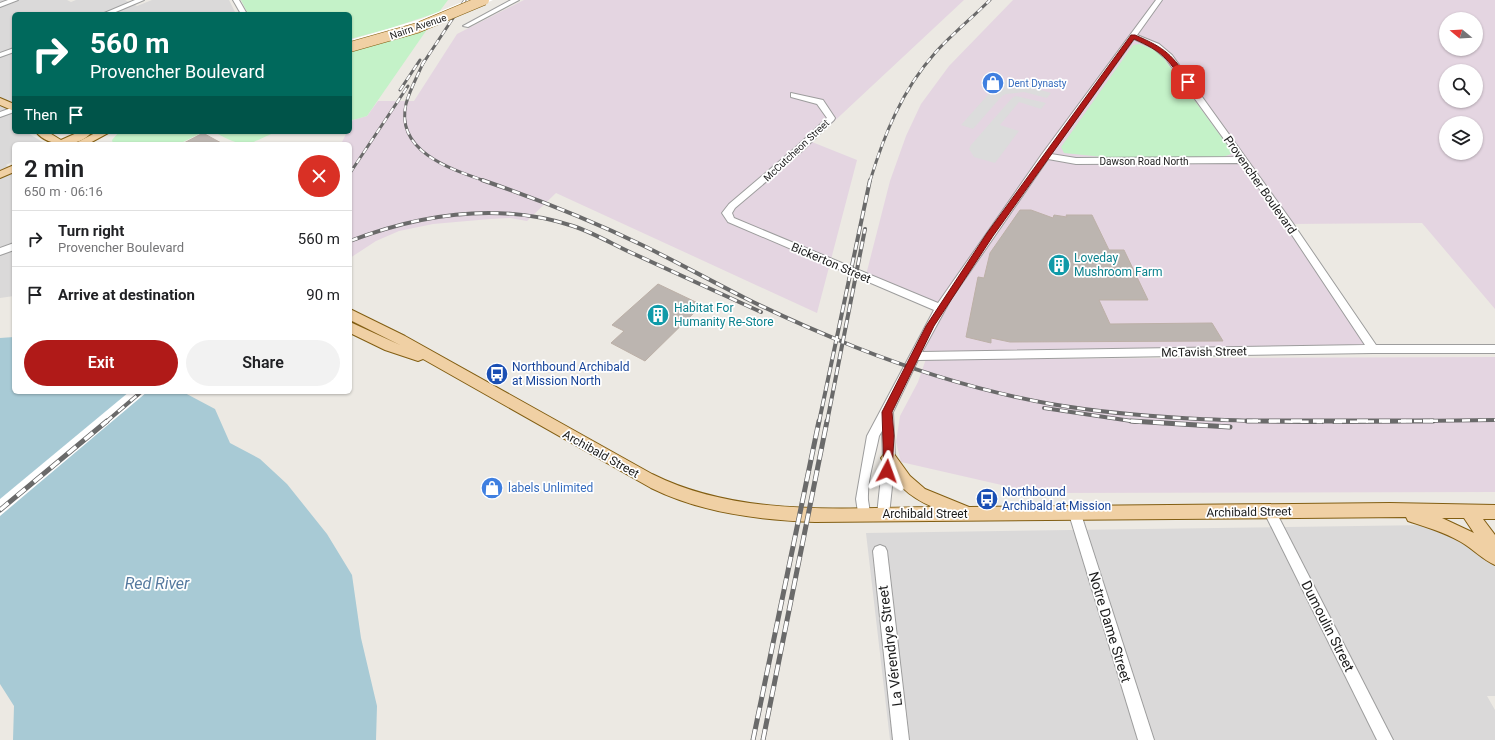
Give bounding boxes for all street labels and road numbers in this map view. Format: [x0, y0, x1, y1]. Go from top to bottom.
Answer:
street label: Nairn Avenue [388, 12, 448, 41]
street label: McCutcheon Street [761, 117, 831, 184]
street label: Provencher Boulevard [1221, 133, 1299, 237]
street label: Dawson Road North [1099, 156, 1189, 167]
street label: Bickerton Street [789, 240, 873, 286]
street label: McTavish Street [1161, 344, 1247, 360]
street label: Archibald Street [560, 427, 642, 481]
street label: Archibald Street [1206, 504, 1292, 520]
street label: Archibald Street [882, 507, 968, 521]
street label: Notre Dame Street [1086, 570, 1135, 685]
street label: Dumoulin Street [1298, 578, 1358, 674]
street label: La Vérendrye Street [875, 584, 905, 707]

